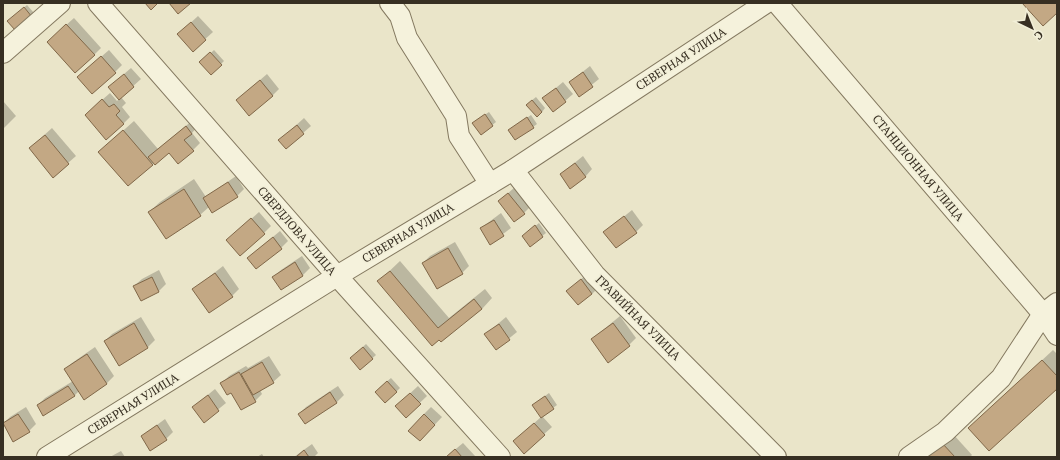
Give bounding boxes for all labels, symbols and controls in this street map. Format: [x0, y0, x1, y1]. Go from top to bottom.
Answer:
north arrow [1012, 8, 1052, 48]
street label: СЕВЕРНАЯ УЛИЦА [633, 23, 729, 93]
text: С [1031, 28, 1046, 43]
street label: СТАНЦИОННАЯ УЛИЦА [869, 111, 968, 225]
street label: СВЕРДЛОВА УЛИЦА [255, 183, 341, 279]
street label: СЕВЕРНАЯ УЛИЦА [359, 199, 457, 266]
street label: ГРАВИЙНАЯ УЛИЦА [593, 272, 685, 364]
street label: СЕВЕРНАЯ УЛИЦА [84, 369, 182, 438]

